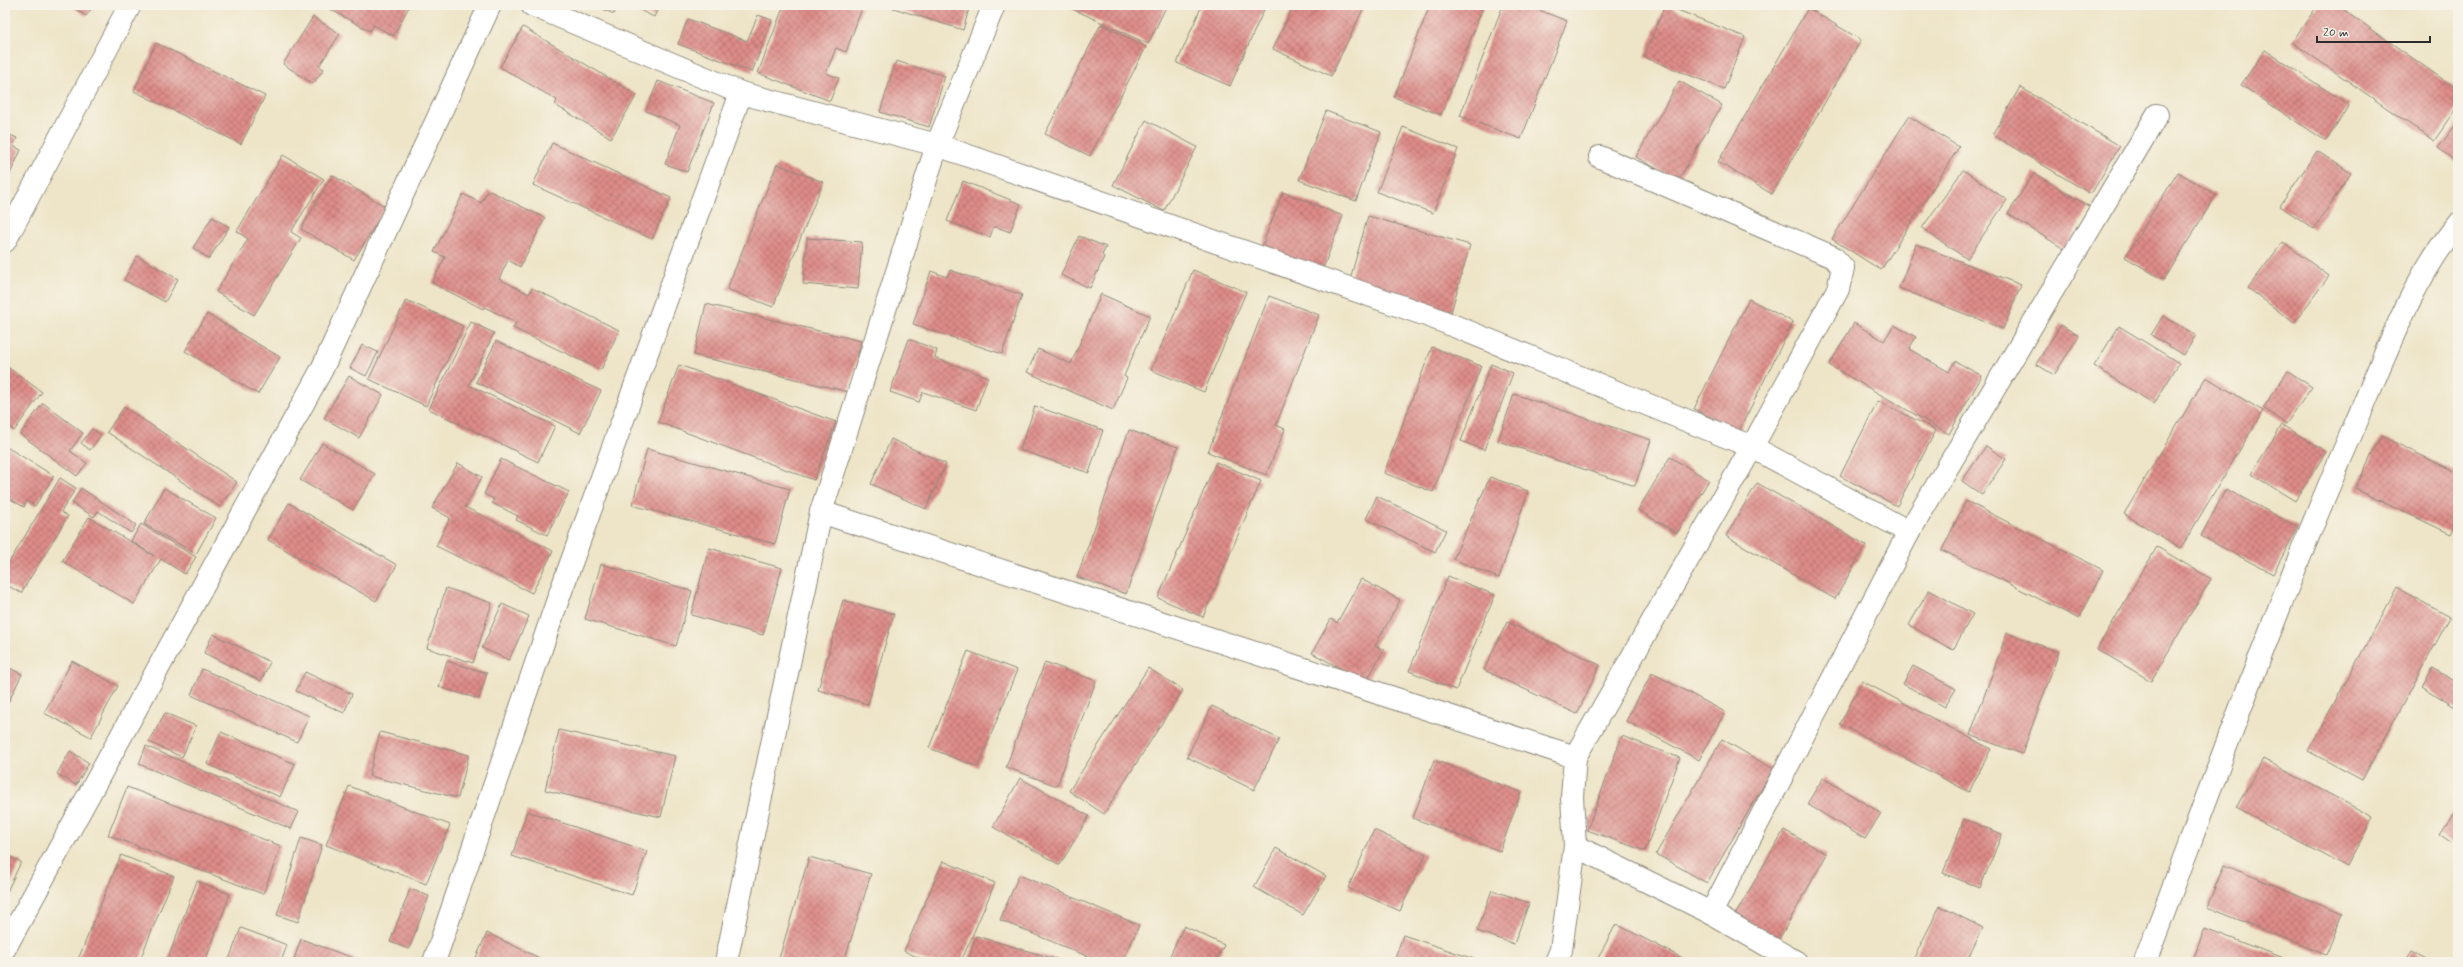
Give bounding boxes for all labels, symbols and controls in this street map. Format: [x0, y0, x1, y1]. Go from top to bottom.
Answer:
scale bar [2317, 18, 2430, 44]
text: 20 m [2323, 25, 2349, 41]

